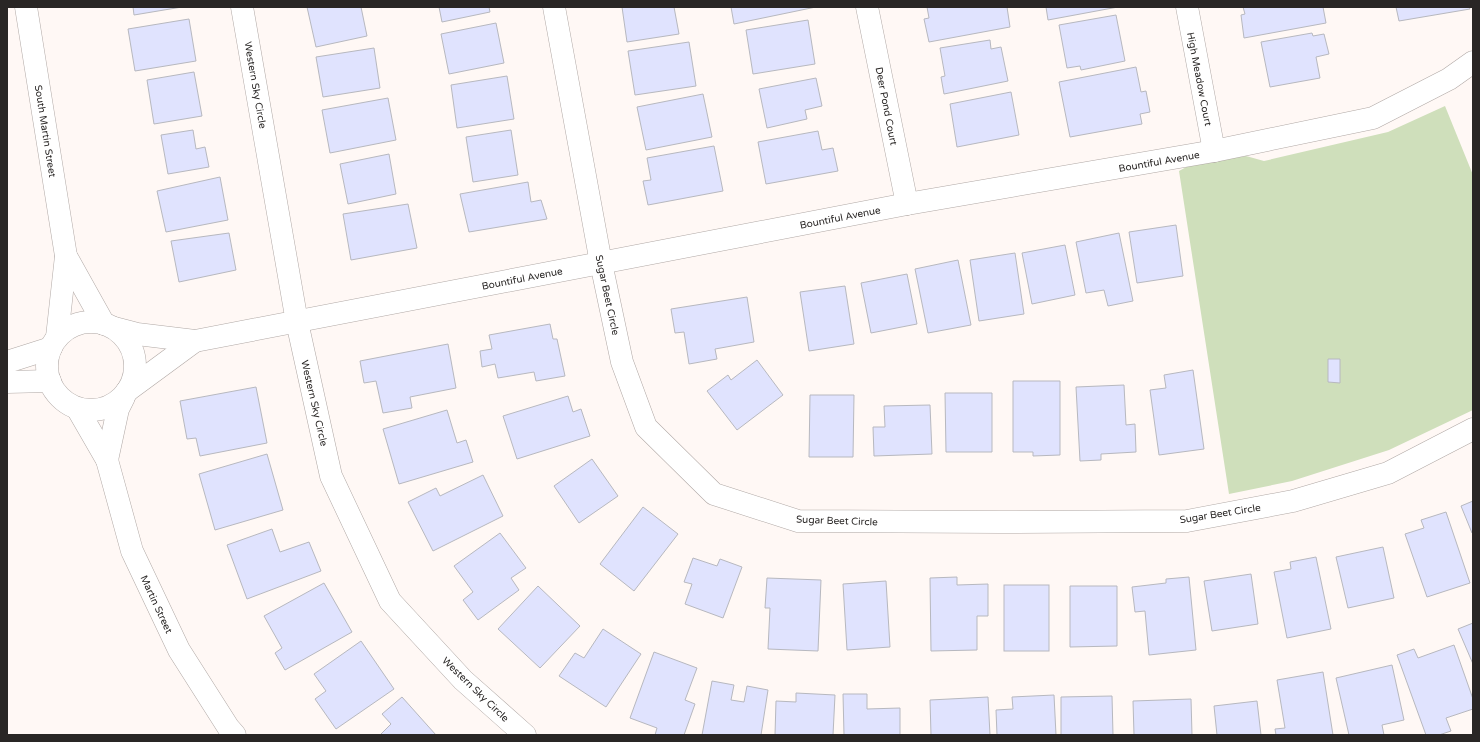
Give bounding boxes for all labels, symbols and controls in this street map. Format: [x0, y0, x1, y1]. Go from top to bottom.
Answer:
street label: High Meadow Court [1184, 31, 1214, 127]
street label: Western Sky Circle [241, 41, 269, 130]
street label: Deer Pond Court [873, 66, 900, 146]
street label: South Martin Street [32, 84, 58, 178]
street label: Bountiful Avenue [1118, 149, 1201, 175]
street label: Bountiful Avenue [799, 204, 882, 232]
street label: Sugar Beet Circle [593, 254, 621, 337]
street label: Bountiful Avenue [481, 265, 564, 293]
street label: Western Sky Circle [298, 359, 330, 448]
street label: Sugar Beet Circle [1179, 502, 1262, 526]
street label: Sugar Beet Circle [796, 514, 878, 528]
street label: Martin Street [137, 573, 175, 636]
street label: Western Sky Circle [439, 655, 511, 725]

